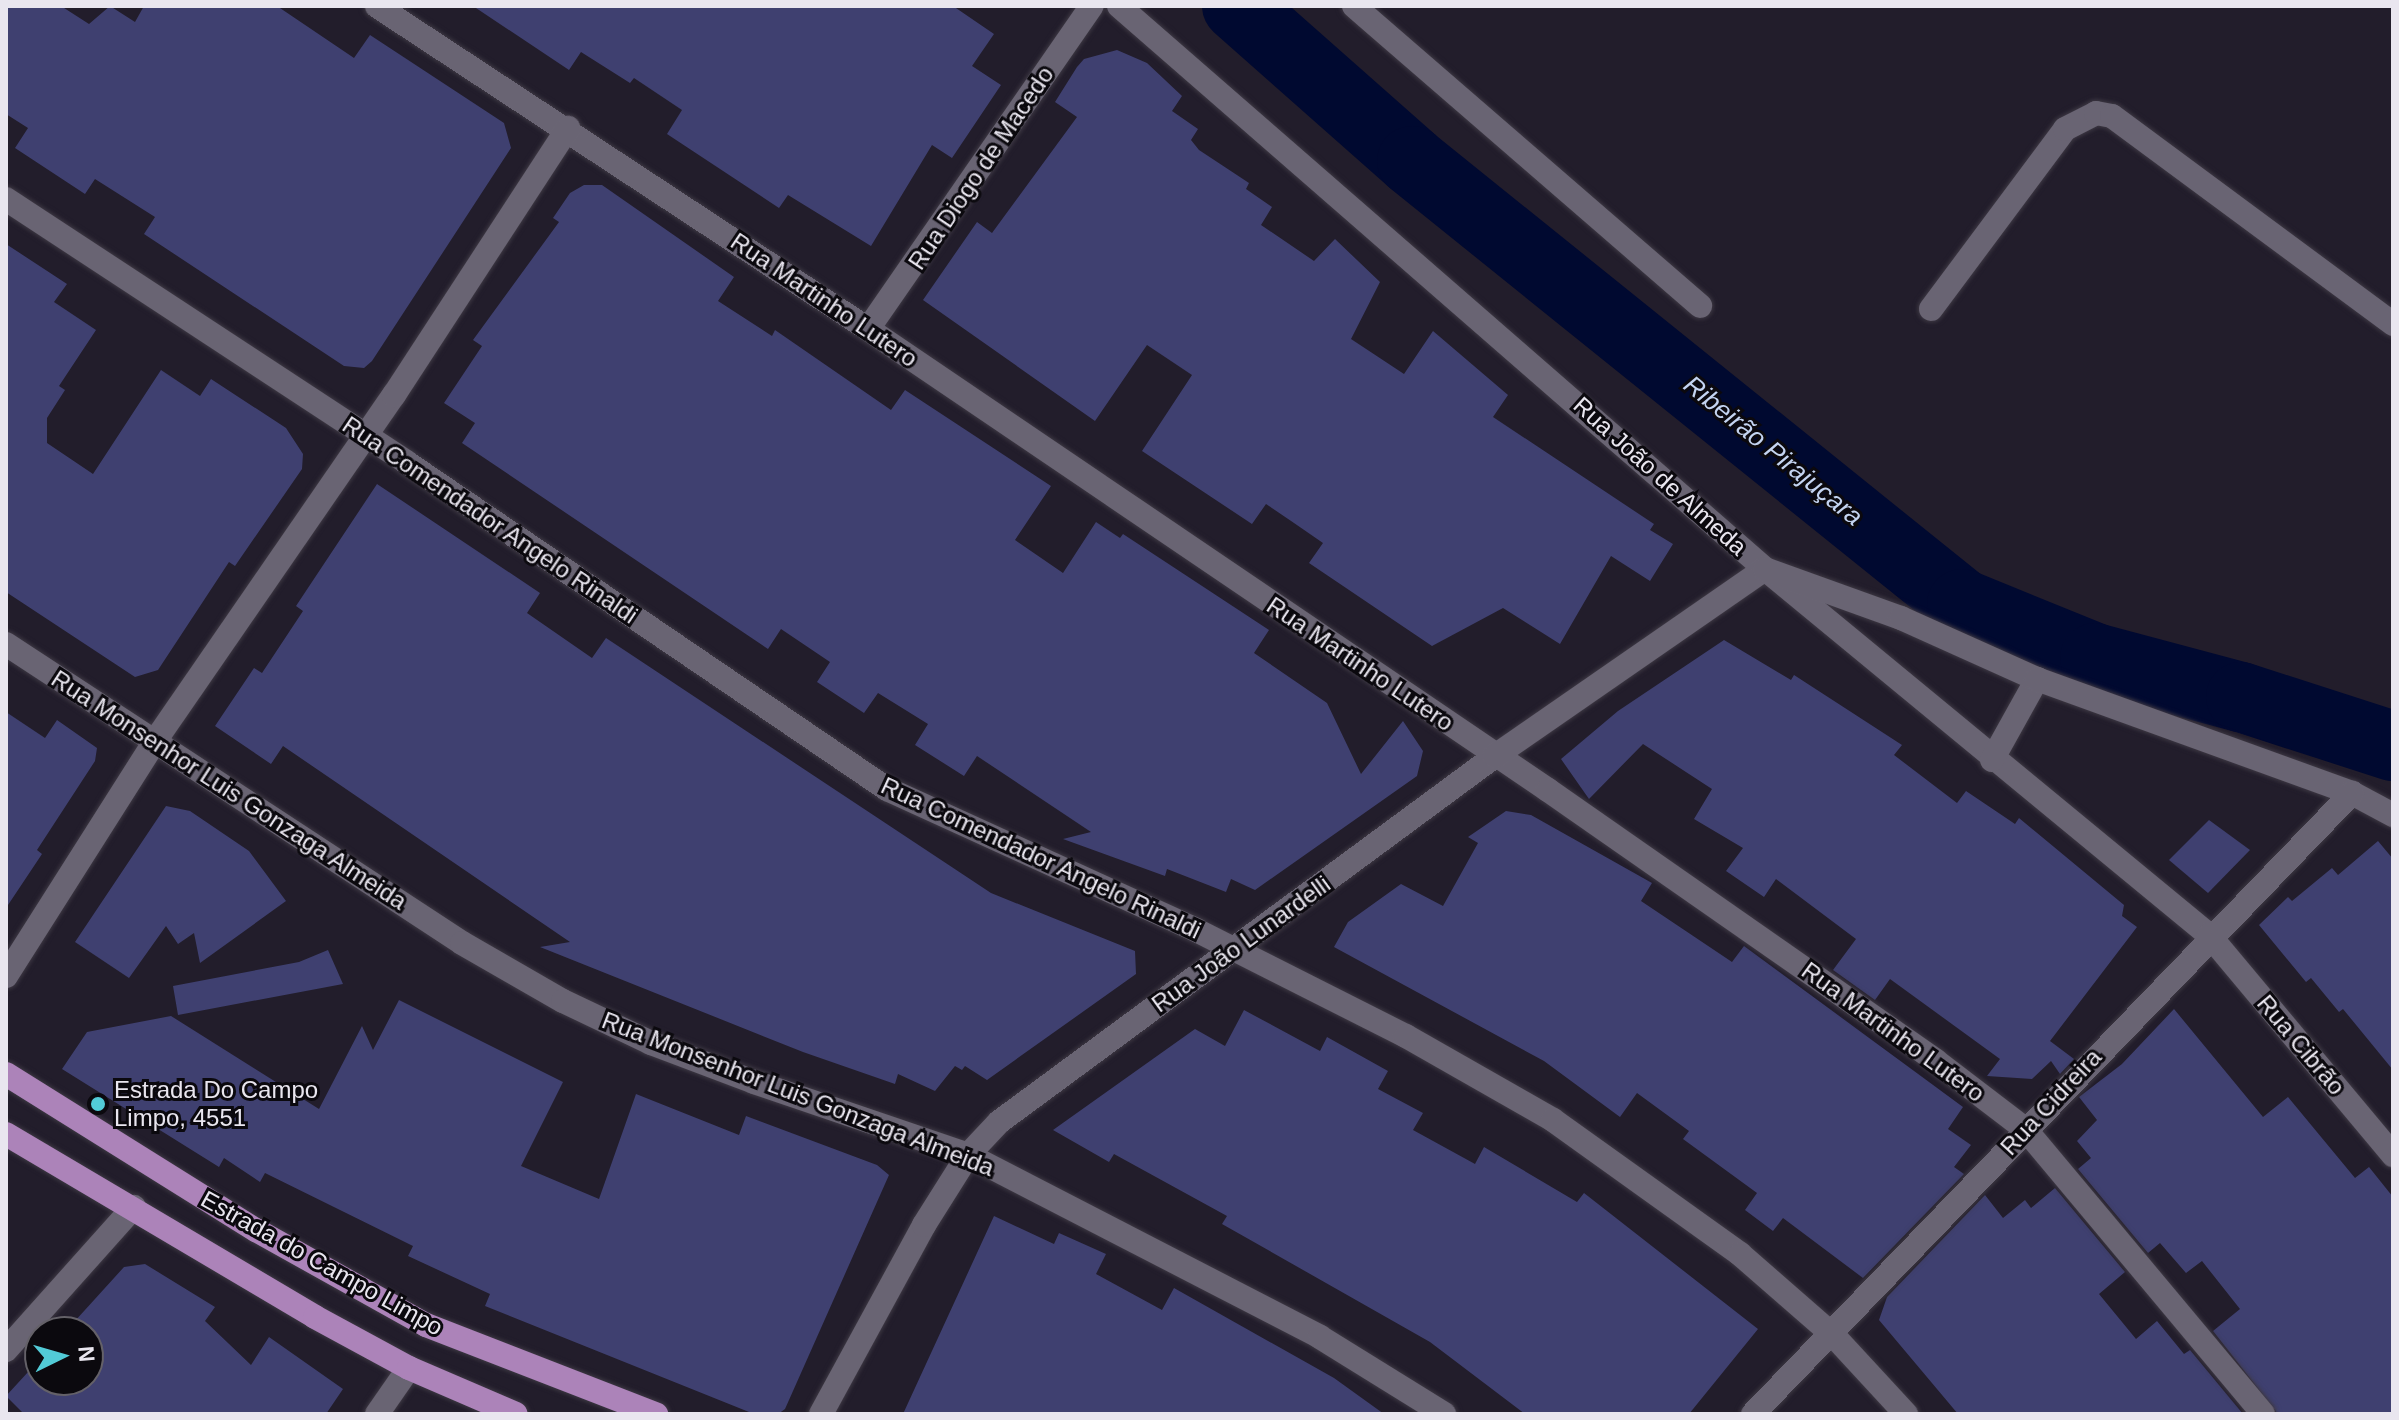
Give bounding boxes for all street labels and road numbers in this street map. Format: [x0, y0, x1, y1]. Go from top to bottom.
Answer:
street label: Rua Diogo de Macedo [902, 61, 1060, 275]
street label: Rua Martinho Lutero [725, 227, 923, 373]
street label: Rua João de Almeda [1567, 390, 1753, 562]
street label: Rua Comendador Angelo Rinaldi [337, 410, 643, 630]
street label: Rua Martinho Lutero [1261, 591, 1459, 737]
street label: Rua Monsenhor Luis Gonzaga Almeida [45, 664, 413, 916]
street label: Rua Comendador Angelo Rinaldi [876, 771, 1206, 945]
street label: Rua João Lunardelli [1146, 870, 1336, 1018]
street label: Rua Martinho Lutero [1796, 956, 1990, 1108]
street label: Rua Cibrão [2251, 989, 2351, 1101]
street label: Rua Monsenhor Luis Gonzaga Almeida [597, 1005, 999, 1183]
street label: Rua Cidreira [1995, 1043, 2107, 1161]
street label: Estrada do Campo Limpo [196, 1184, 448, 1342]

